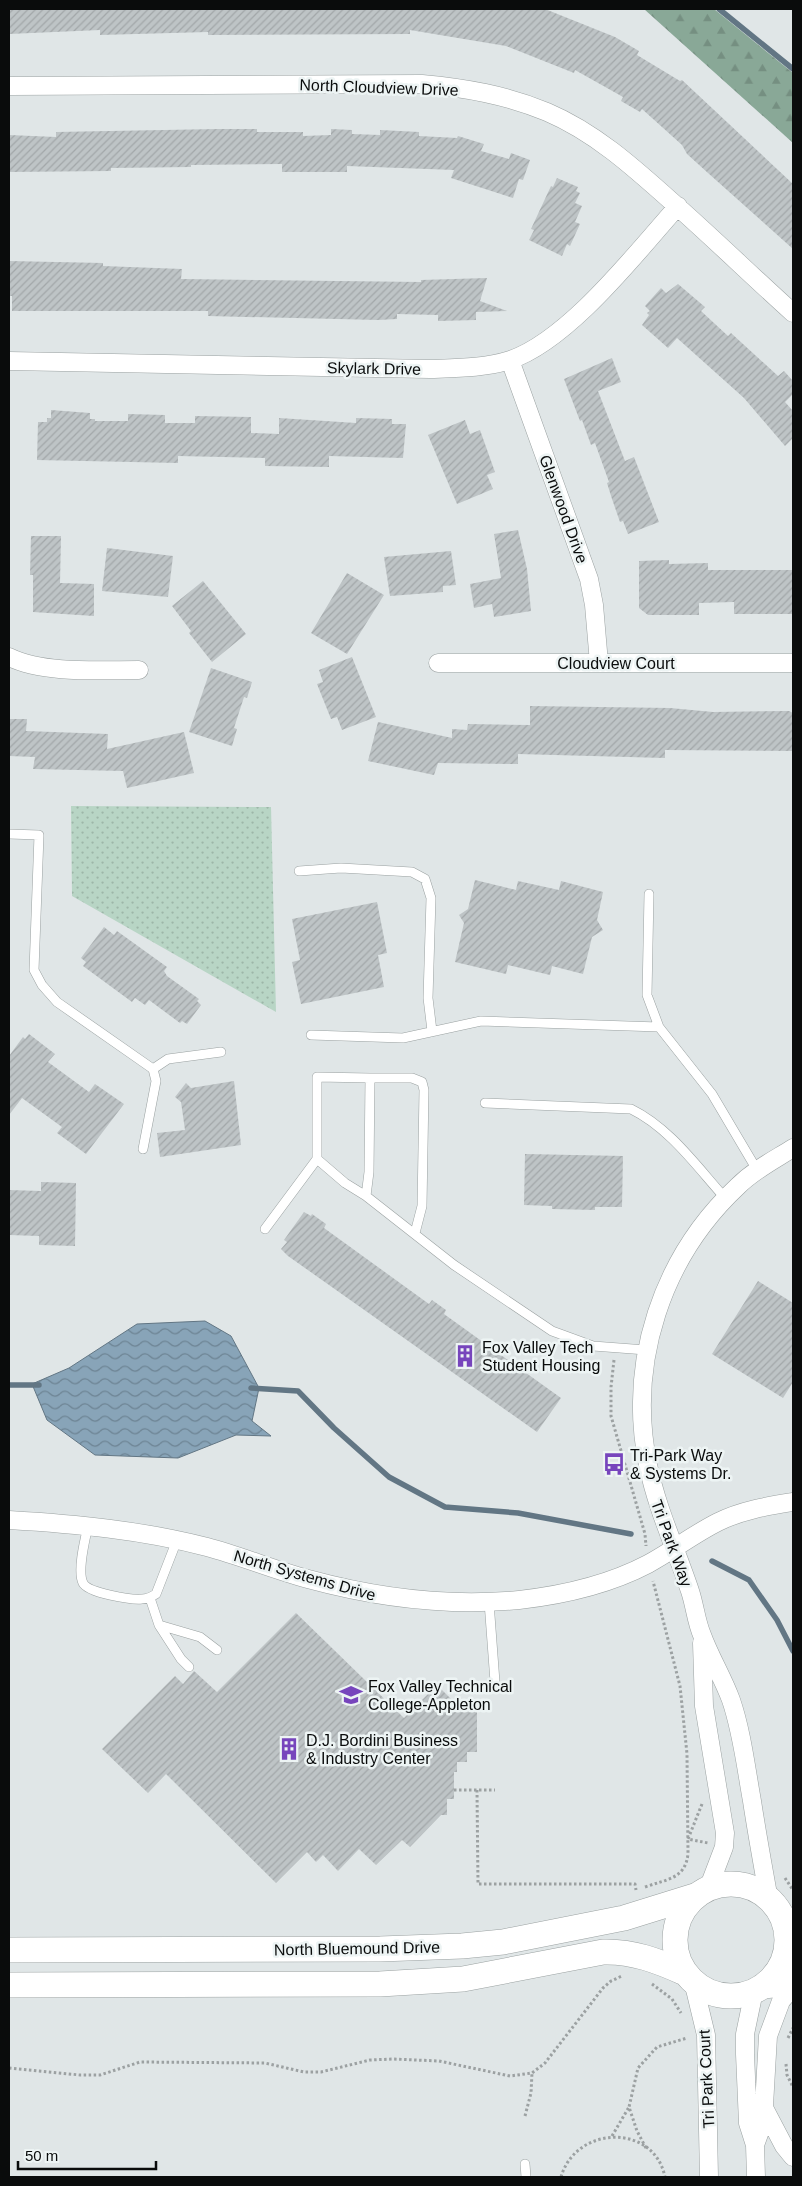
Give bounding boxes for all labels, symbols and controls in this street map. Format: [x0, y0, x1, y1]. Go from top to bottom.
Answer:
street label: North Cloudview Drive [299, 76, 459, 99]
street label: Skylark Drive [327, 359, 421, 378]
street label: Glenwood Drive [536, 453, 591, 566]
street label: Cloudview Court [557, 655, 675, 672]
place label: Fox Valley Tech Student Housing [482, 1339, 600, 1374]
building icon: Fox Valley Tech Student Housing [452, 1343, 478, 1369]
place label: Tri-Park Way & Systems Dr. [630, 1447, 731, 1482]
bus stop icon: Tri-Park Way & Systems Dr. [601, 1451, 627, 1477]
street label: Tri Park Way [648, 1497, 695, 1589]
street label: North Systems Drive [232, 1547, 378, 1604]
place label: Fox Valley Technical College-Appleton [368, 1678, 512, 1713]
school or university icon: Fox Valley Technical College-Appleton [338, 1682, 364, 1708]
place label: D.J. Bordini Business & Industry Center [306, 1732, 458, 1767]
building icon: D.J. Bordini Business & Industry Center [276, 1736, 302, 1762]
street label: North Bluemound Drive [274, 1939, 440, 1958]
street label: Tri Park Court [695, 2029, 718, 2129]
scale bar [18, 2138, 155, 2170]
text: 50 m [25, 2147, 58, 2164]

